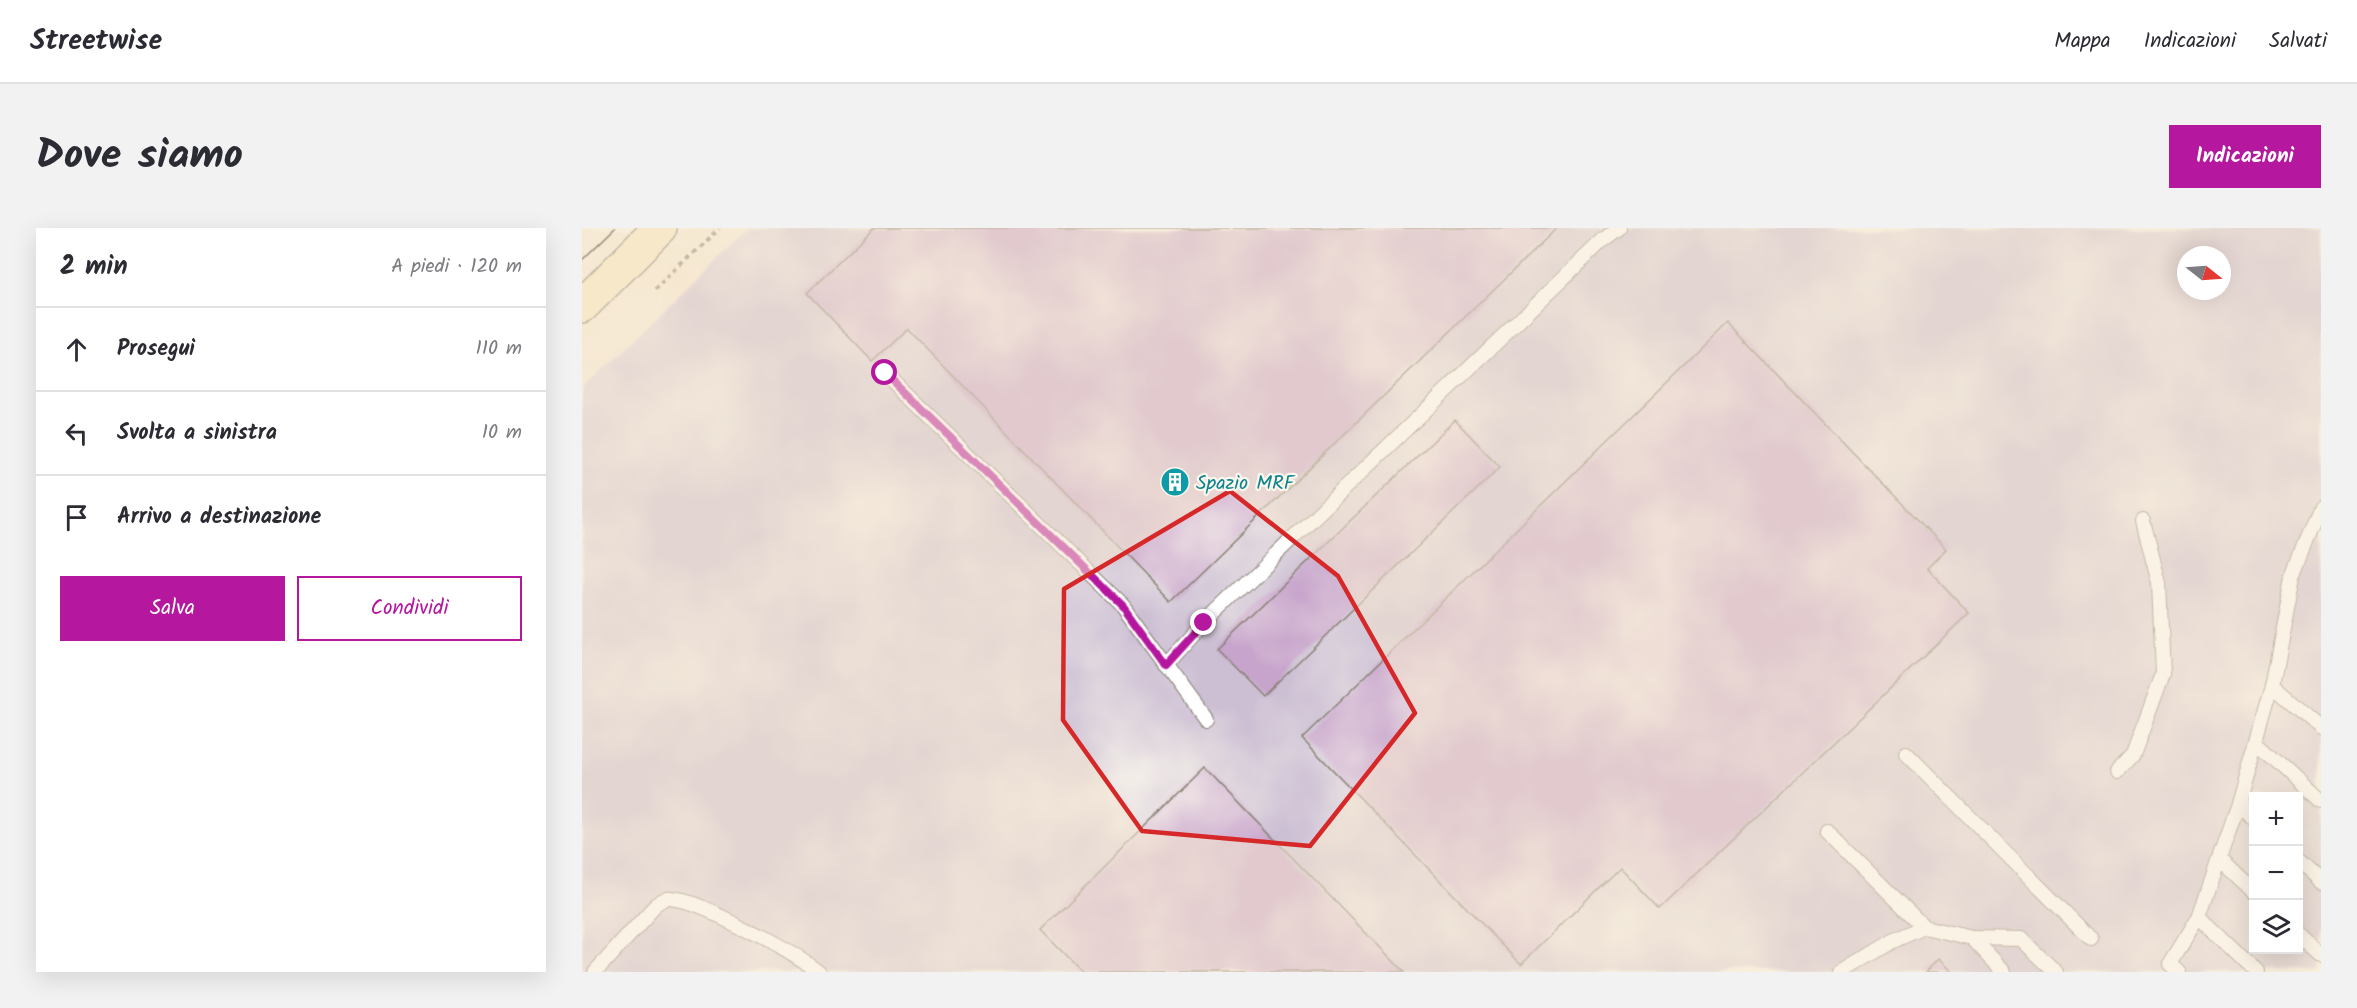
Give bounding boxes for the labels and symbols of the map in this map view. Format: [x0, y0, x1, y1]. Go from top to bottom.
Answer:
north arrow [2177, 246, 2231, 300]
route start [871, 359, 897, 385]
building icon: Spazio MRF [1159, 466, 1191, 498]
place label: Spazio MRF [1196, 468, 1296, 500]
route end [1190, 609, 1216, 635]

